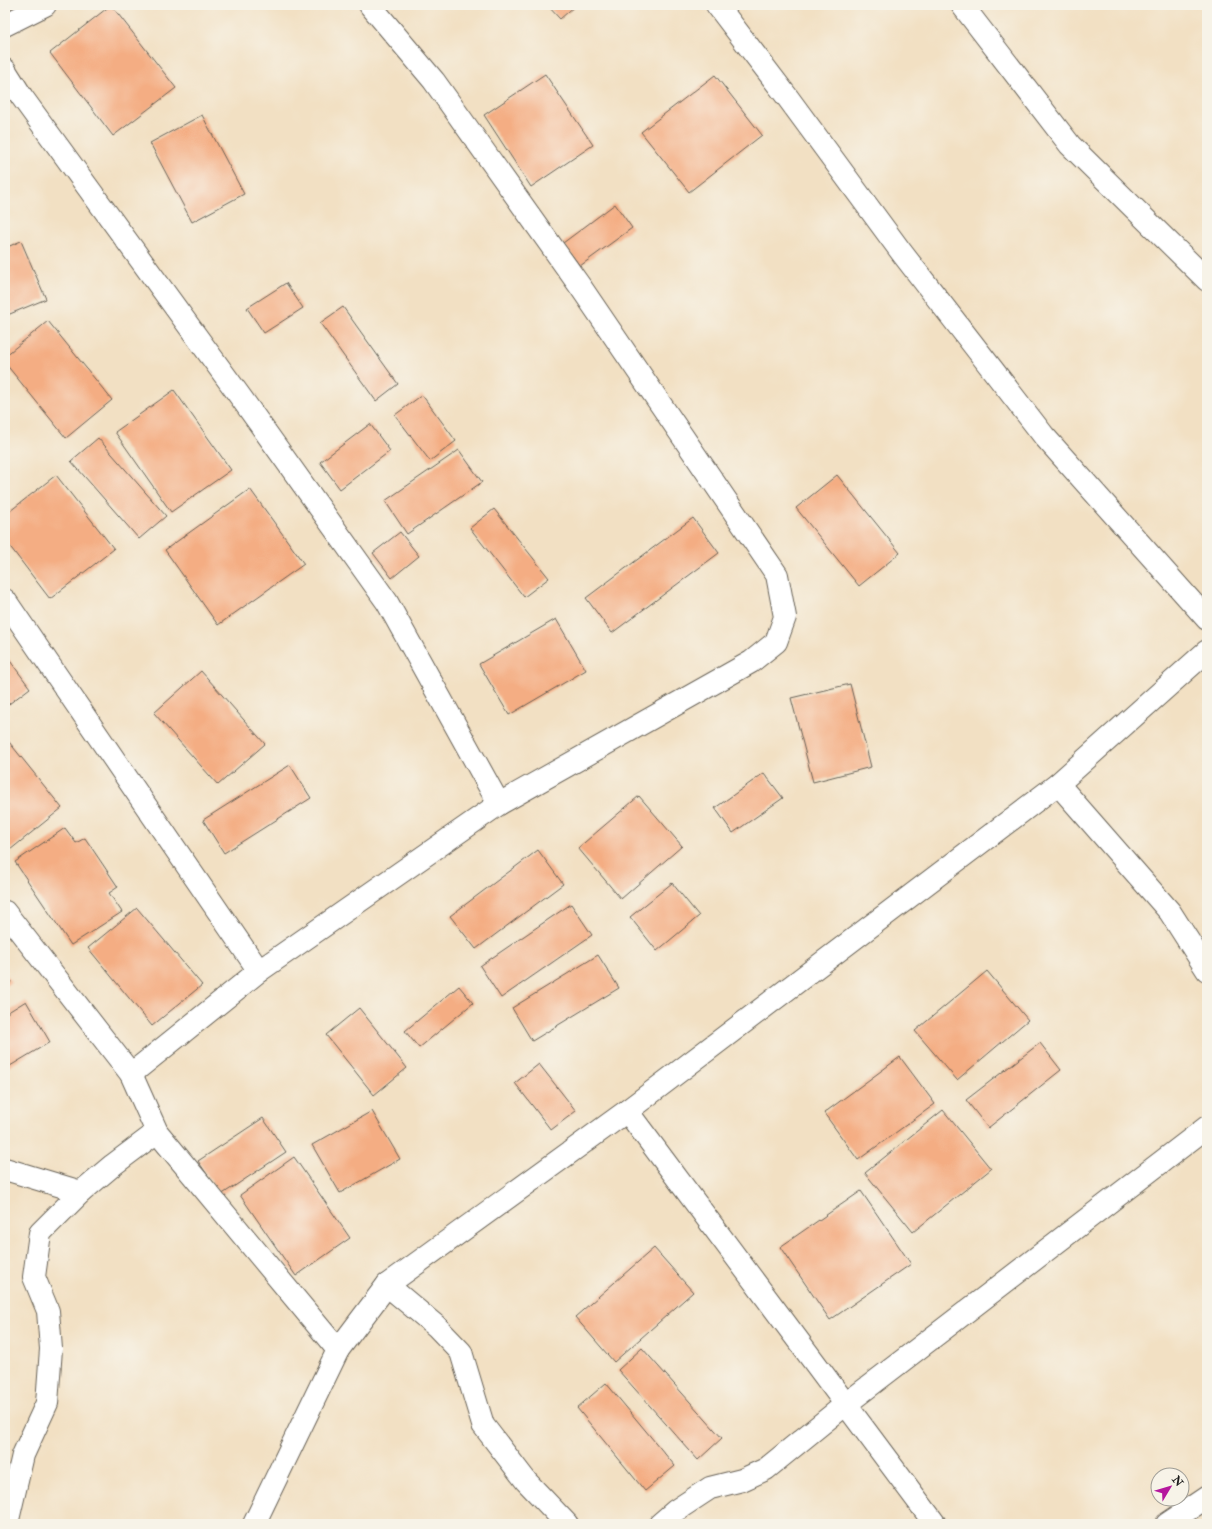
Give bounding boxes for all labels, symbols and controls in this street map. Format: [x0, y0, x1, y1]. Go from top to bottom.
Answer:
north arrow [1150, 1467, 1190, 1507]
text: N [1169, 1472, 1186, 1490]

